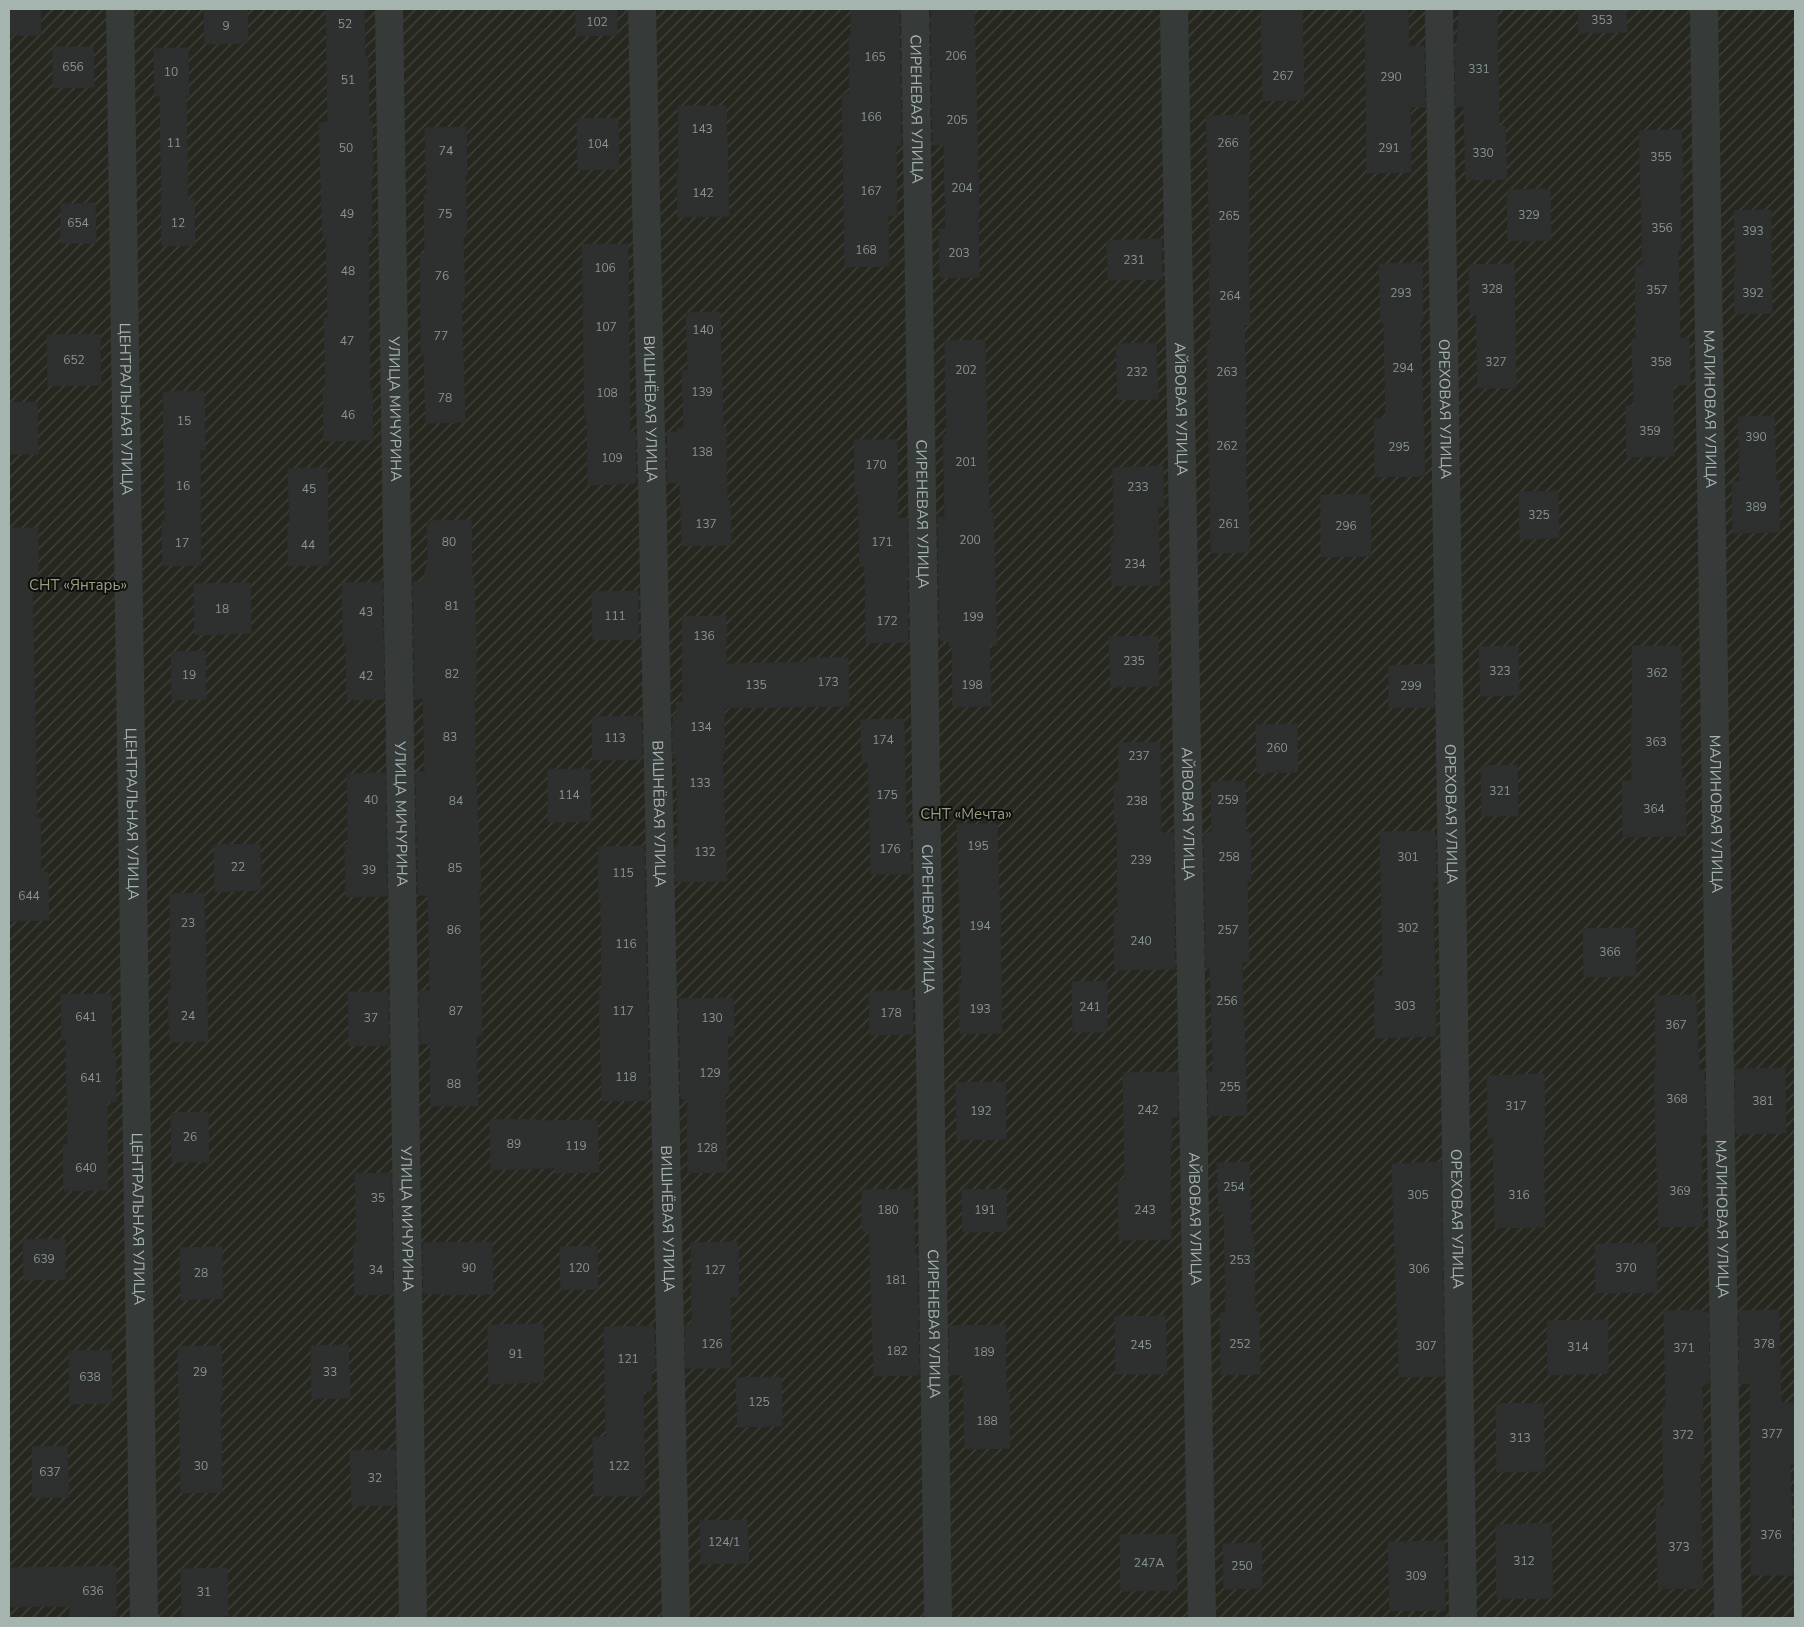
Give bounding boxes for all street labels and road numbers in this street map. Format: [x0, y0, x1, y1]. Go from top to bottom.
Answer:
street label: СИРЕНЕВАЯ УЛИЦА [905, 34, 927, 184]
street label: ЦЕНТРАЛЬНАЯ УЛИЦА [115, 323, 137, 495]
street label: МАЛИНОВАЯ УЛИЦА [1699, 330, 1721, 488]
street label: УЛИЦА МИЧУРИНА [384, 335, 406, 482]
street label: ВИШНЁВАЯ УЛИЦА [639, 335, 662, 483]
street label: ОРЕХОВАЯ УЛИЦА [1434, 339, 1456, 479]
street label: АЙВОВАЯ УЛИЦА [1170, 342, 1192, 476]
street label: СИРЕНЕВАЯ УЛИЦА [911, 439, 933, 589]
street label: ЦЕНТРАЛЬНАЯ УЛИЦА [121, 728, 143, 900]
street label: МАЛИНОВАЯ УЛИЦА [1705, 735, 1727, 893]
street label: УЛИЦА МИЧУРИНА [390, 740, 412, 887]
street label: ВИШНЁВАЯ УЛИЦА [647, 740, 671, 887]
street label: ОРЕХОВАЯ УЛИЦА [1440, 744, 1462, 884]
street label: АЙВОВАЯ УЛИЦА [1177, 747, 1199, 881]
street label: СИРЕНЕВАЯ УЛИЦА [917, 844, 939, 994]
street label: ЦЕНТРАЛЬНАЯ УЛИЦА [127, 1133, 149, 1305]
street label: МАЛИНОВАЯ УЛИЦА [1711, 1139, 1733, 1298]
street label: УЛИЦА МИЧУРИНА [396, 1145, 418, 1292]
street label: ВИШНЁВАЯ УЛИЦА [656, 1145, 679, 1292]
street label: ОРЕХОВАЯ УЛИЦА [1446, 1149, 1468, 1289]
street label: АЙВОВАЯ УЛИЦА [1184, 1152, 1206, 1286]
street label: СИРЕНЕВАЯ УЛИЦА [923, 1249, 945, 1399]

